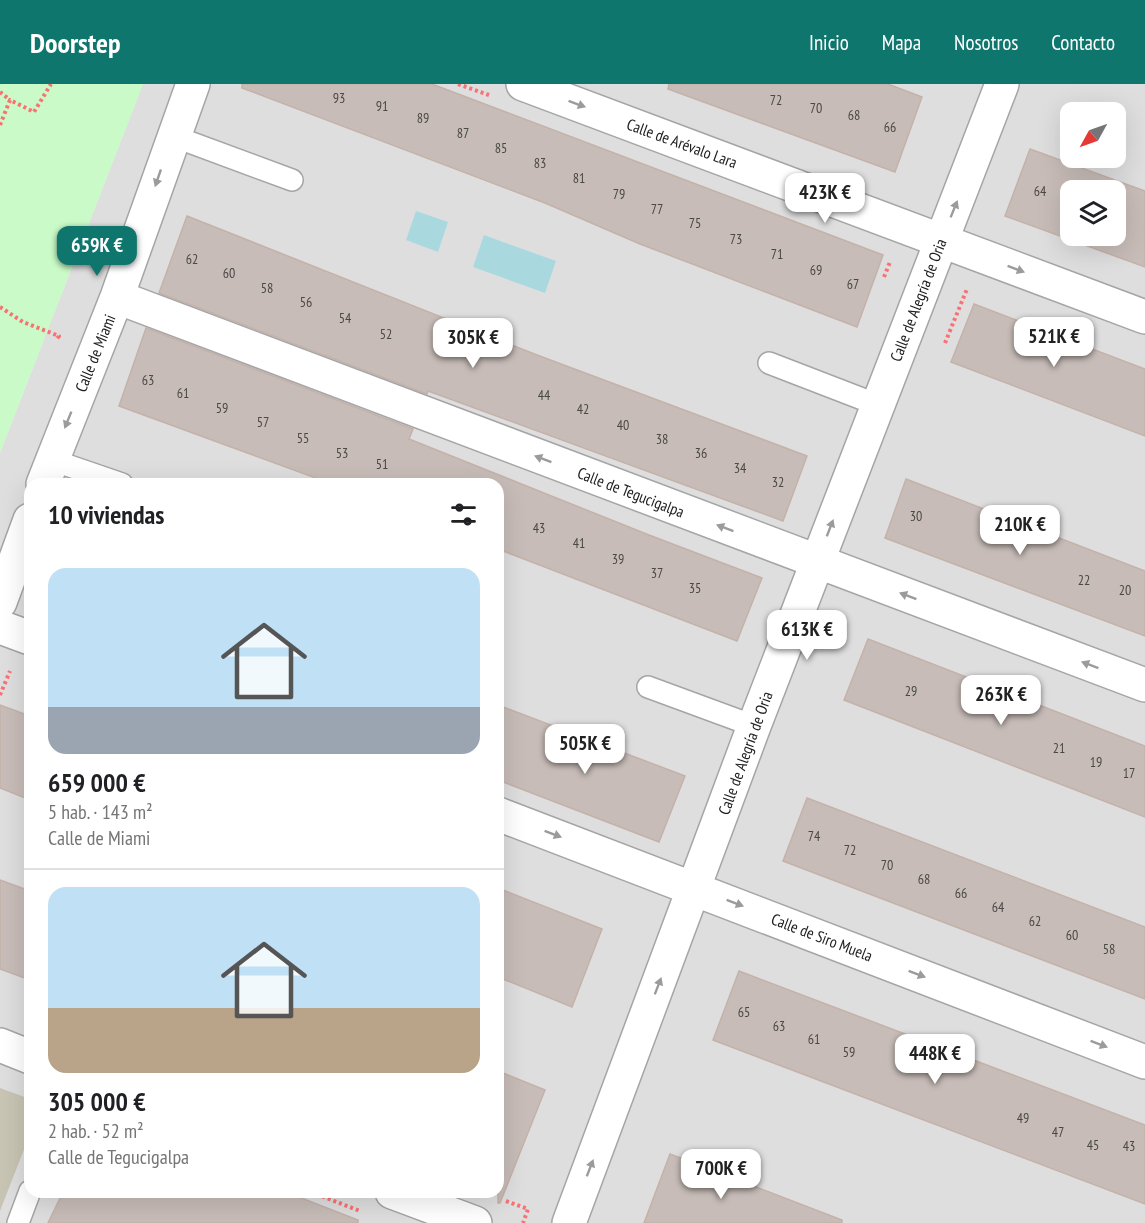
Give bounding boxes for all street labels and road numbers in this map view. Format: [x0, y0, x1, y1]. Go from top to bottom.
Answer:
street label: Calle de Arévalo Lara [624, 114, 740, 172]
street label: Calle de Alegría de Oria [885, 236, 951, 364]
street label: Calle de Miami [70, 311, 120, 395]
street label: Calle de Tegucigalpa [575, 462, 687, 522]
street label: Calle de Alegría de Oria [713, 689, 777, 817]
street label: Calle de Siro Muela [769, 909, 875, 965]

